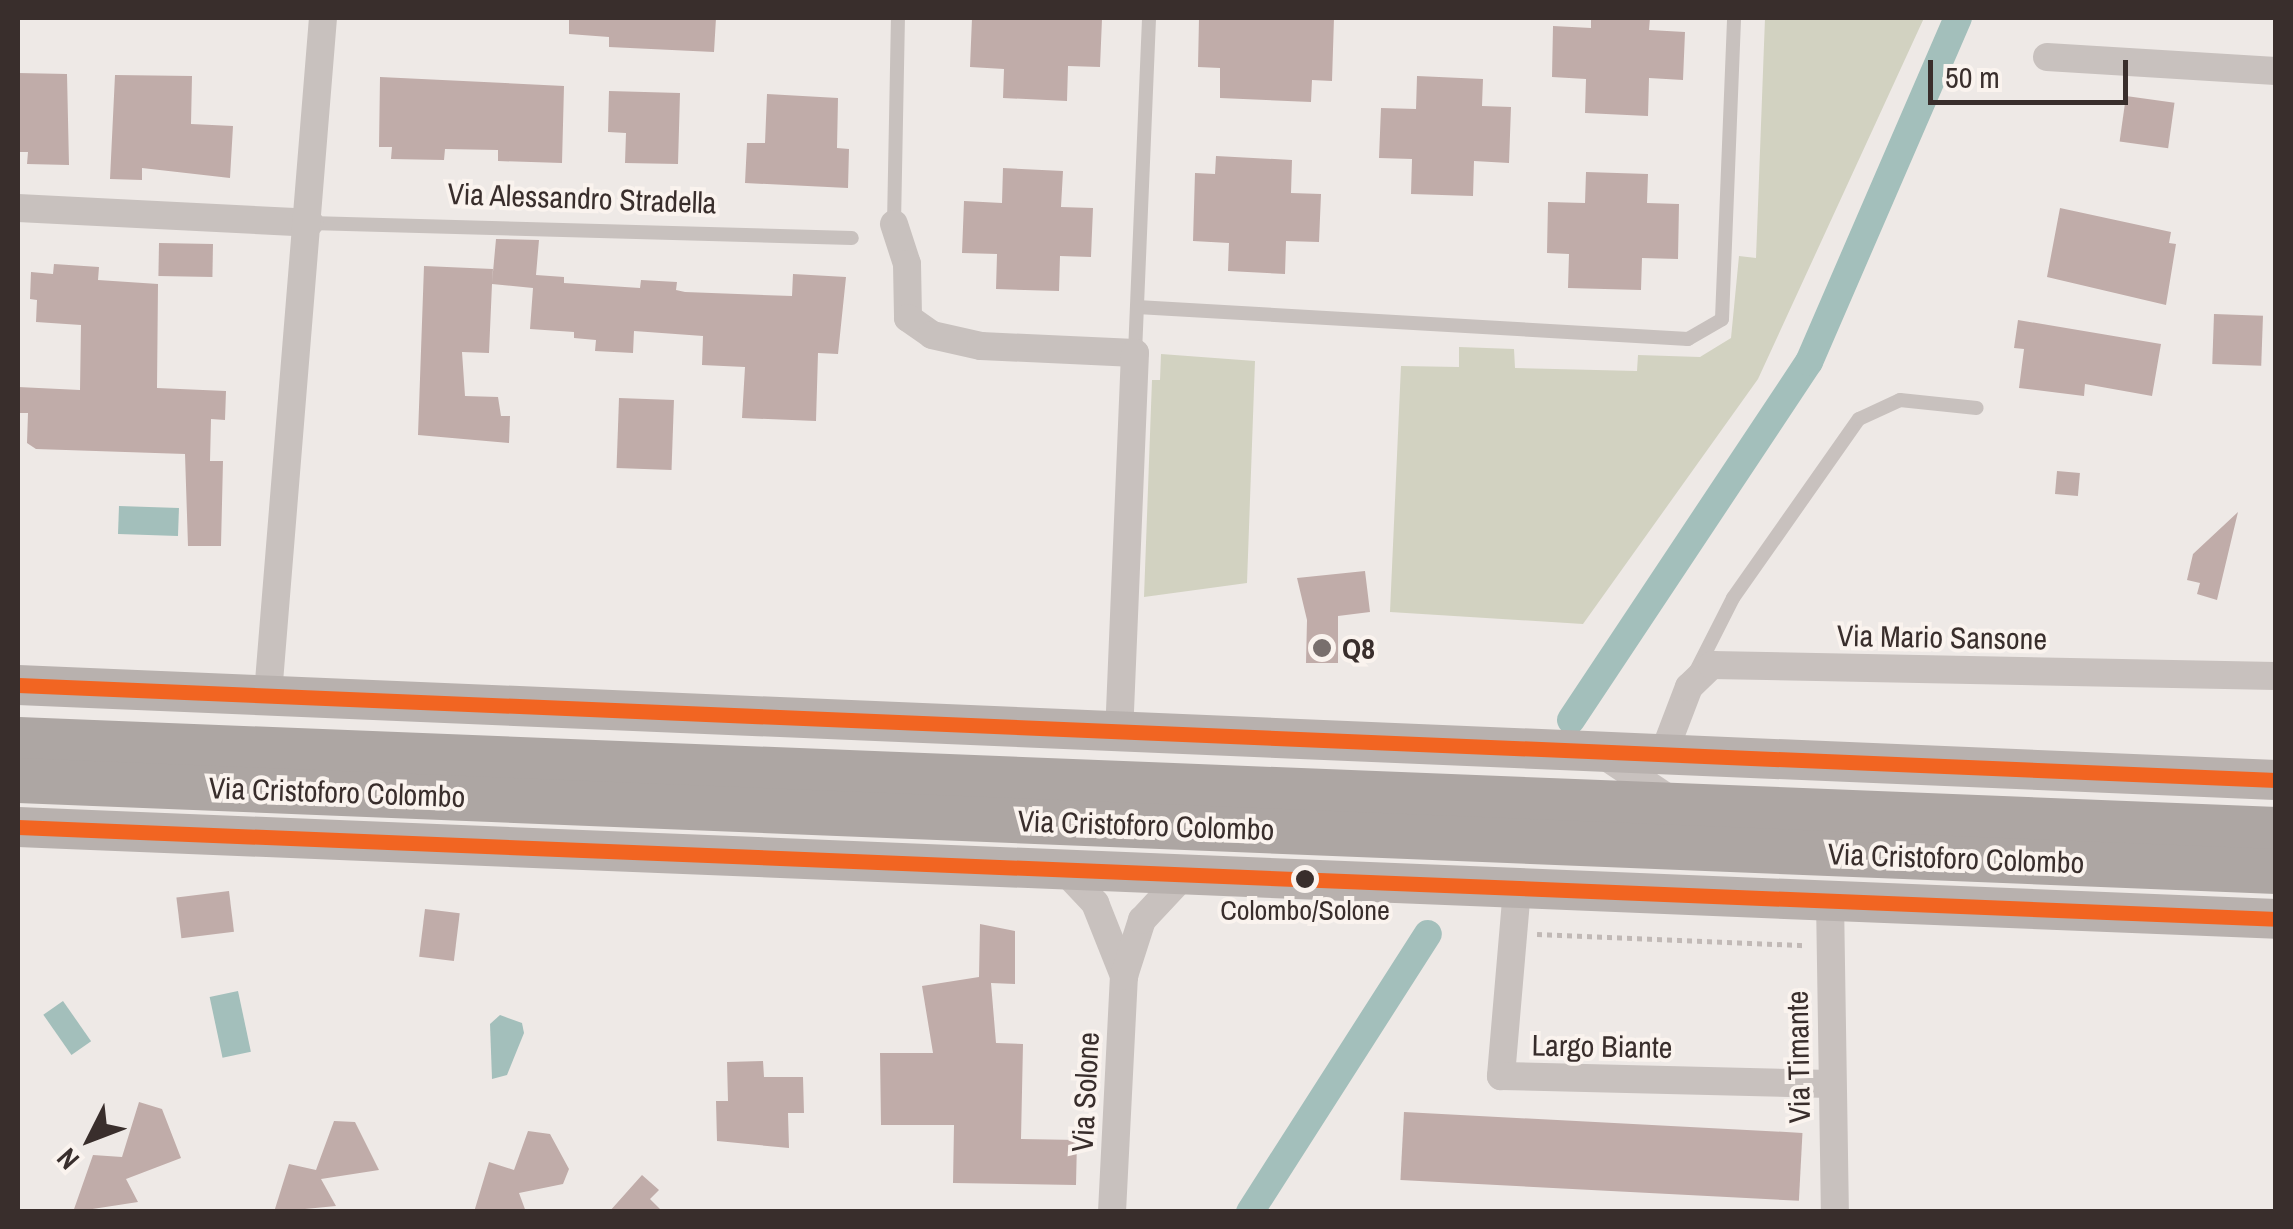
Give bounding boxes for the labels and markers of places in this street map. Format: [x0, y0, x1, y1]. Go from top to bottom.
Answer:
place label: Q8 [1342, 630, 1375, 666]
marker: Q8 [1311, 637, 1333, 659]
marker: Colombo/Solone [1295, 869, 1315, 889]
place label: Colombo/Solone [1220, 893, 1390, 927]

